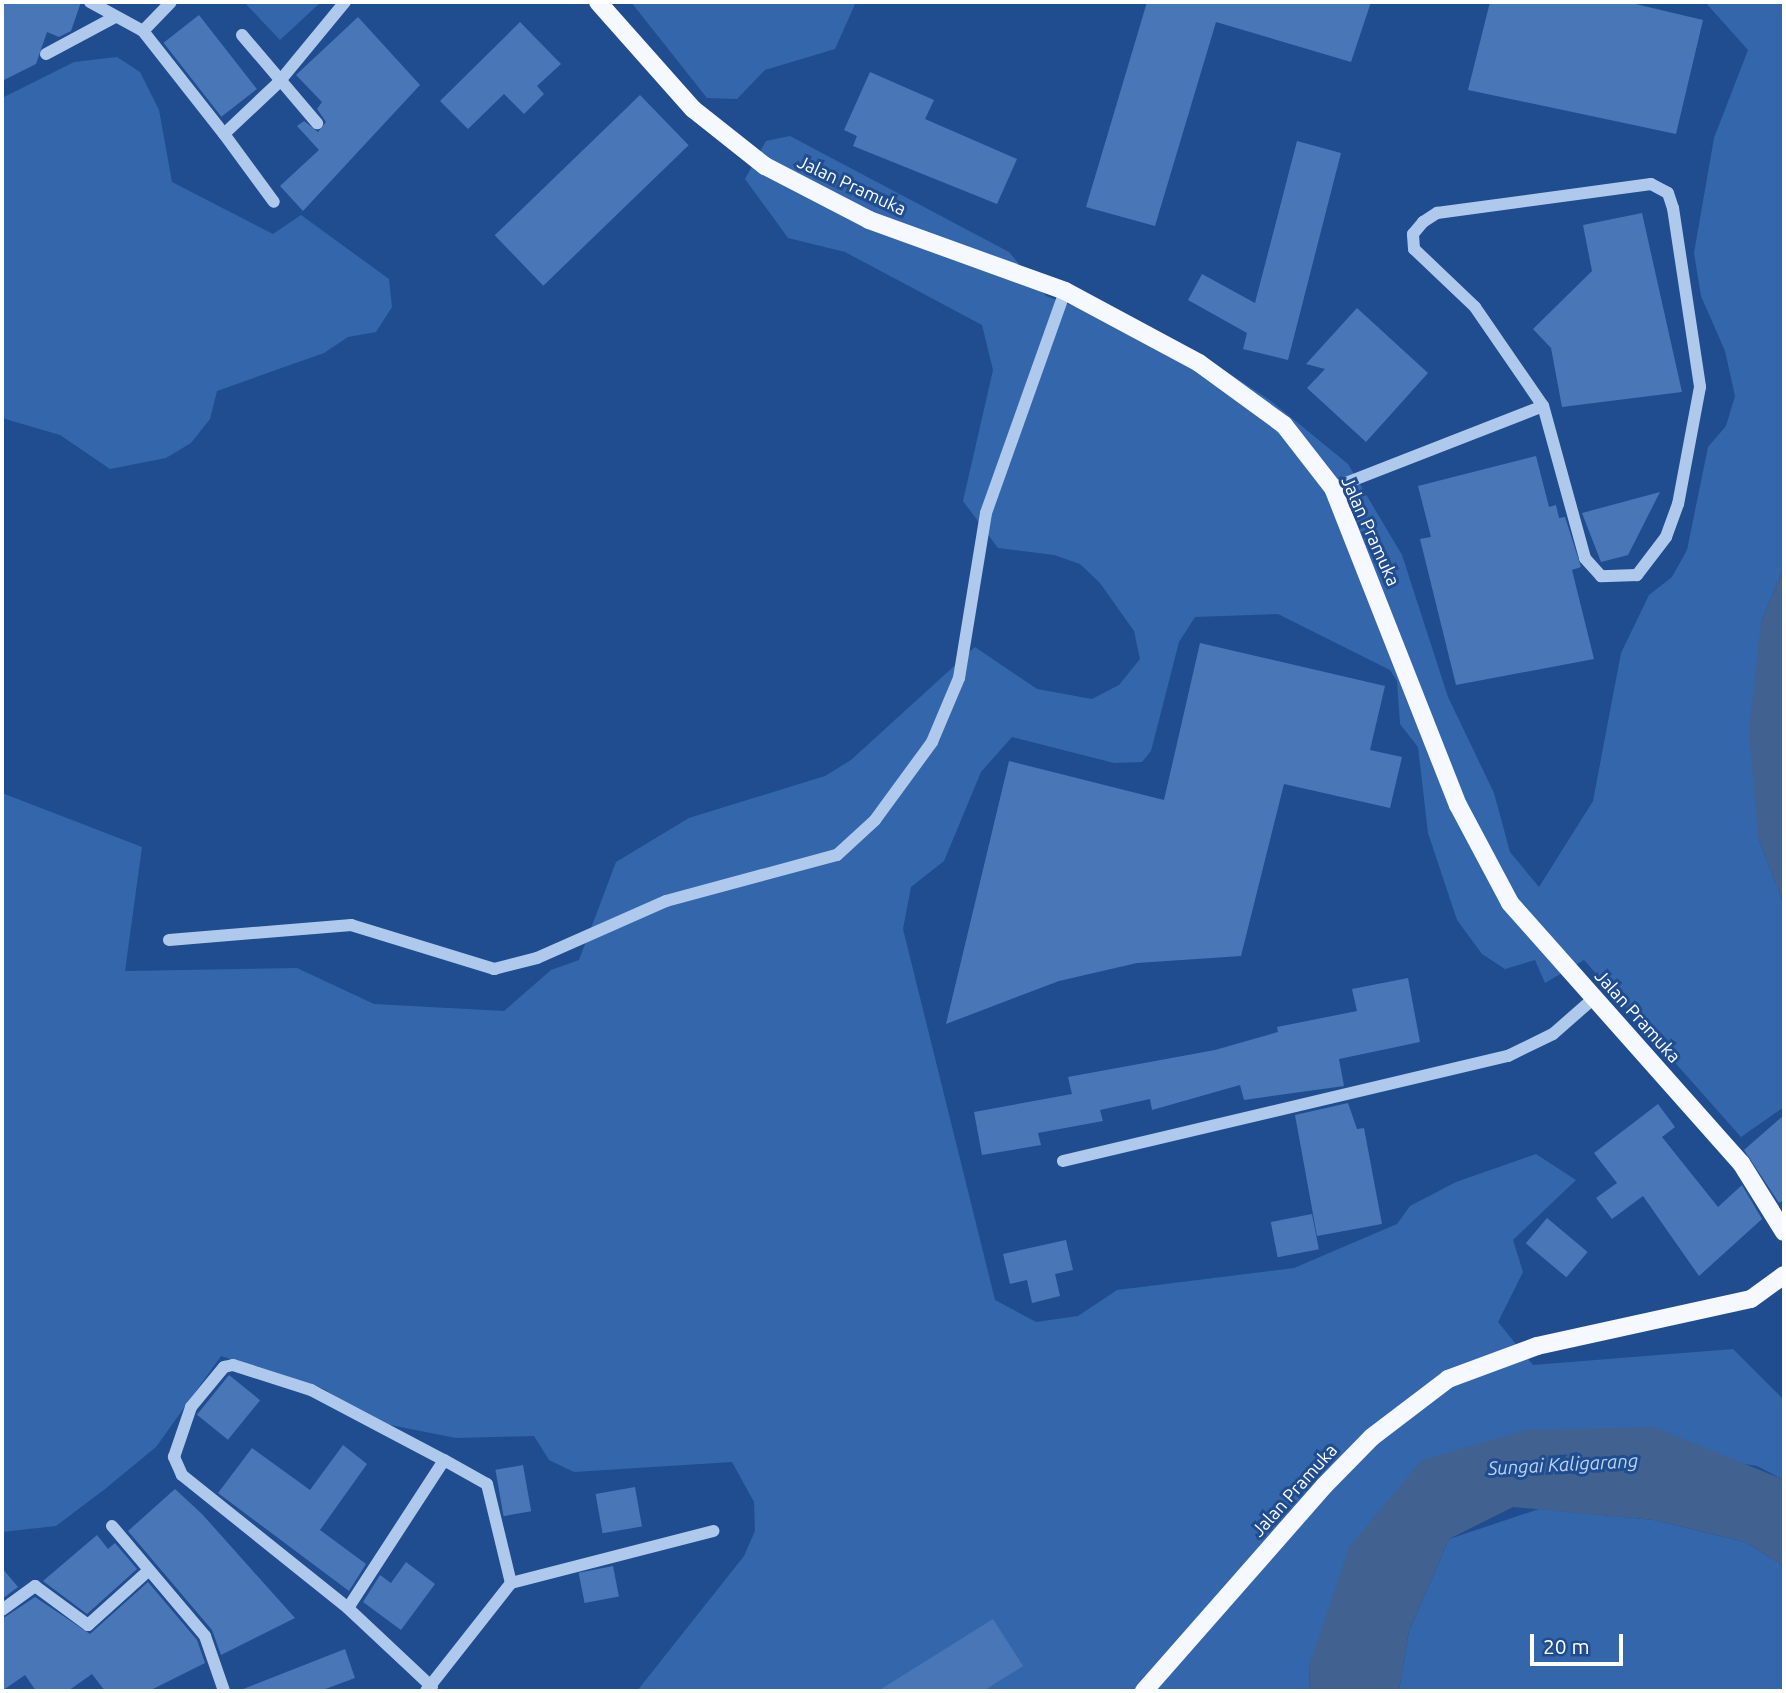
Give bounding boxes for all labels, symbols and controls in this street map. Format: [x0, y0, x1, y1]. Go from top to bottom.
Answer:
street label: Jalan Pramuka [794, 150, 910, 220]
street label: Jalan Pramuka [1337, 473, 1405, 589]
street label: Jalan Pramuka [1591, 965, 1685, 1067]
street label: Jalan Pramuka [1247, 1439, 1341, 1541]
water label: Sungai Kaligarang [1487, 1450, 1639, 1480]
scale bar [1534, 1620, 1627, 1664]
text: 20 m [1543, 1634, 1590, 1658]

